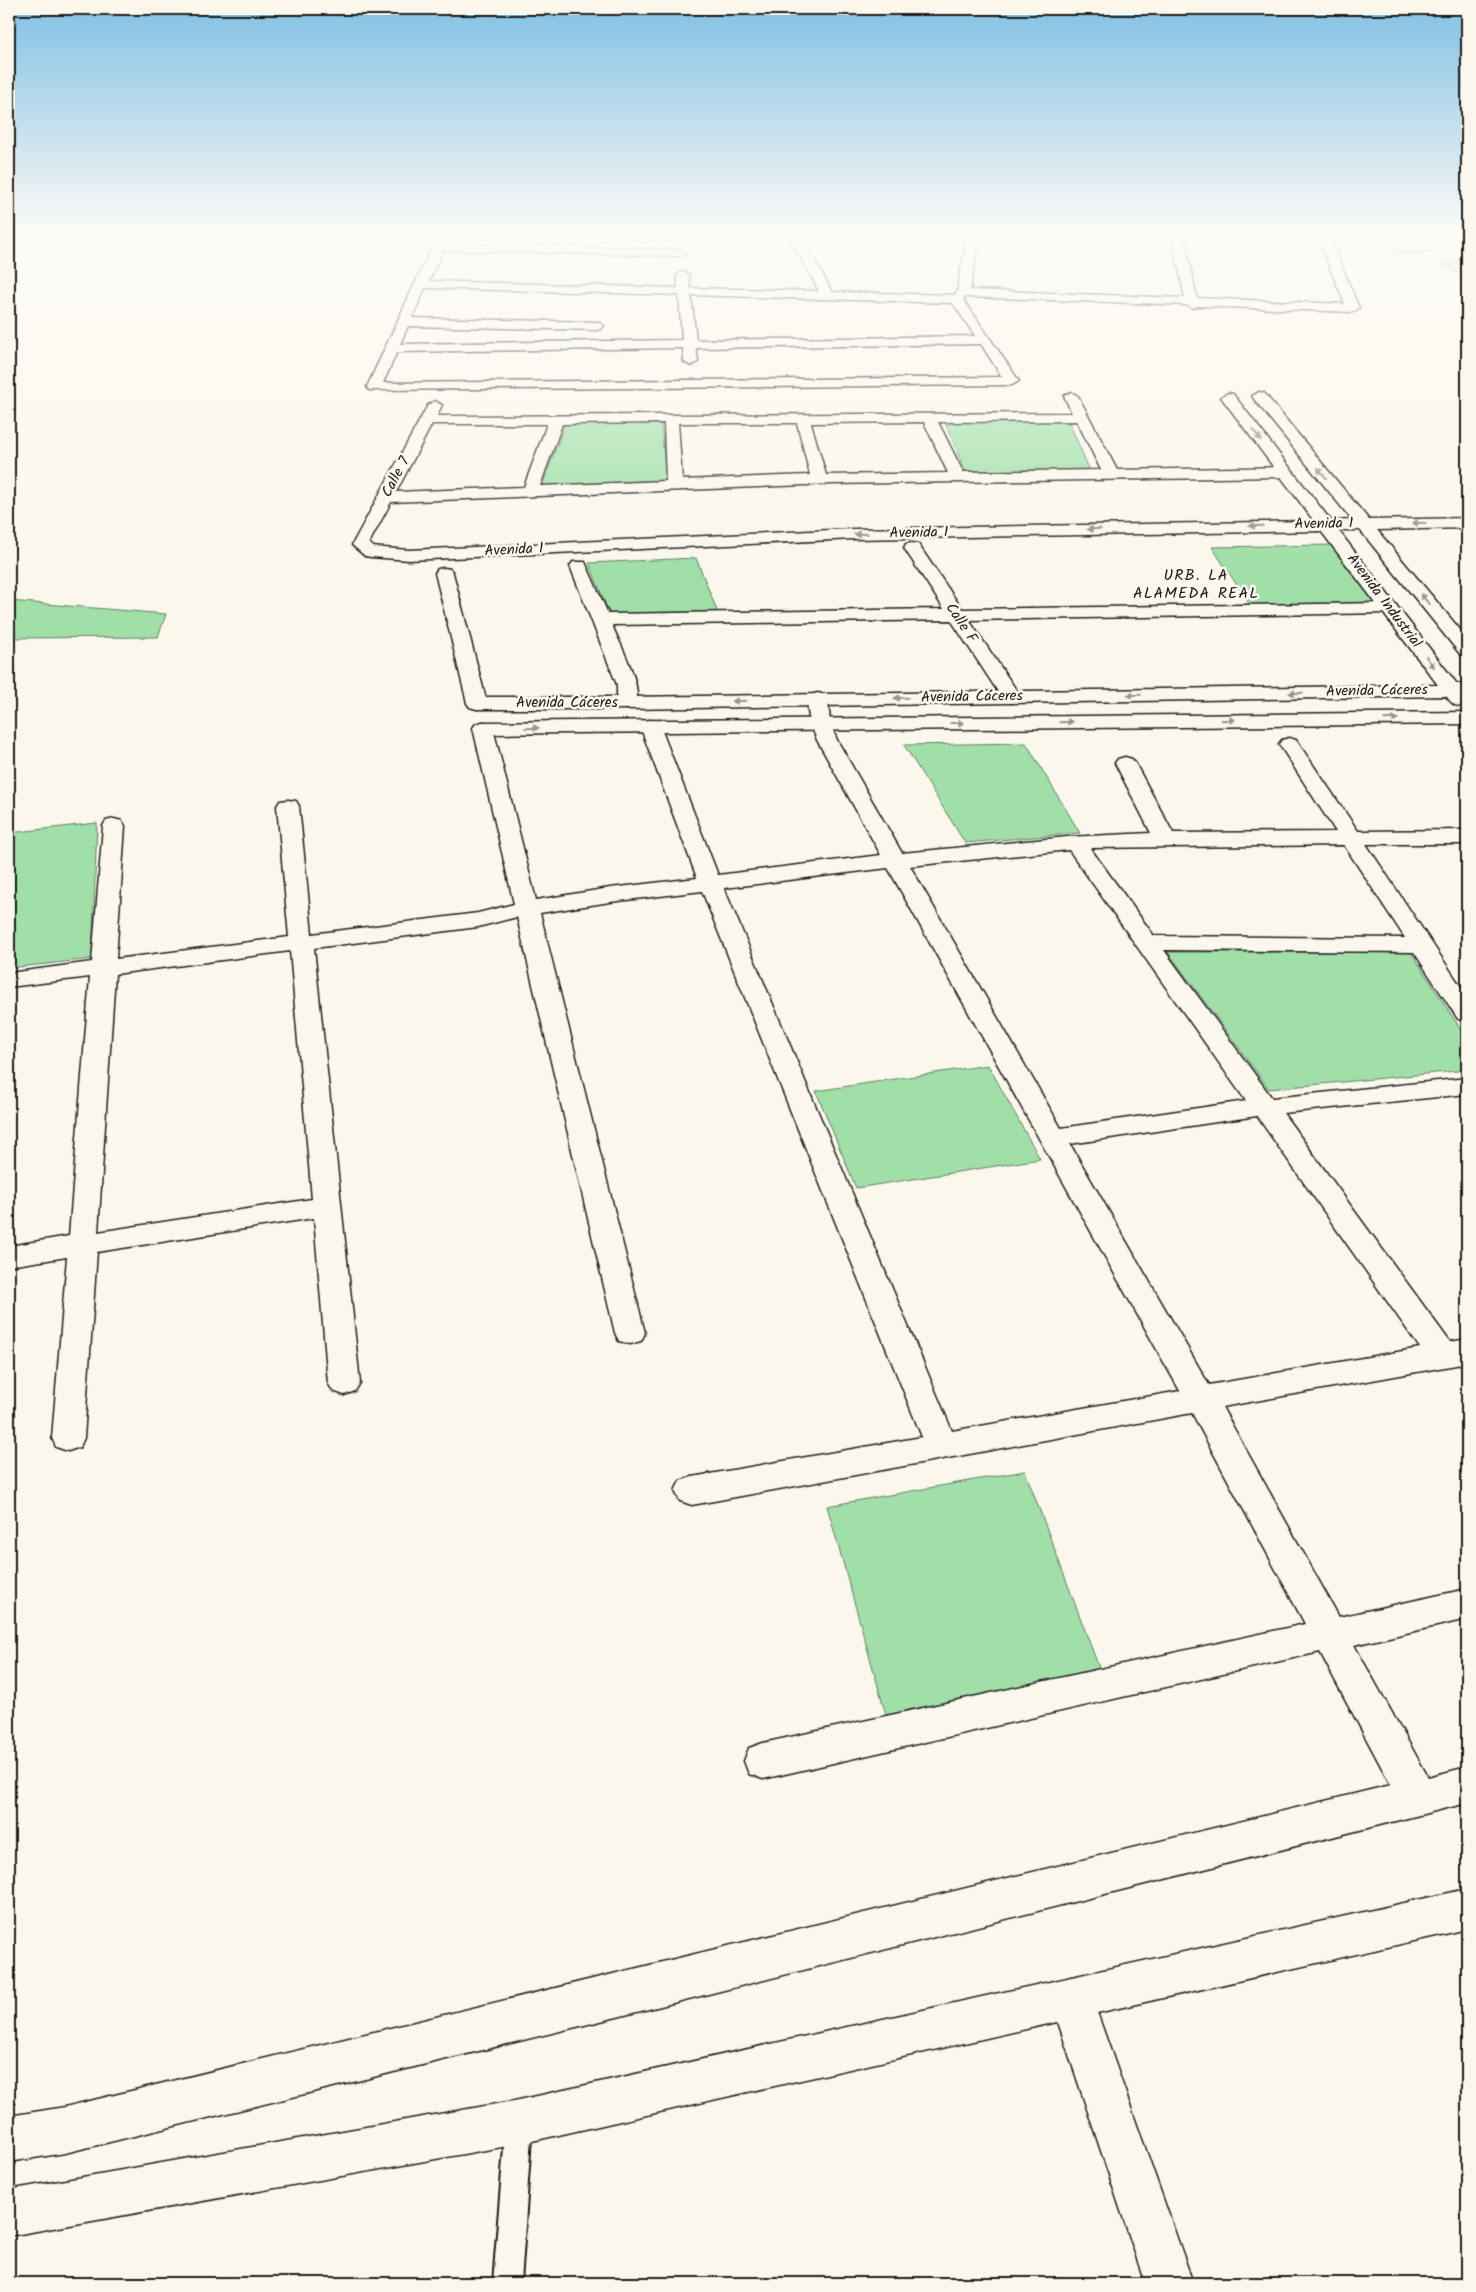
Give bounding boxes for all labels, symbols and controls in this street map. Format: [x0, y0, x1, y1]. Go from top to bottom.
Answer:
one-way arrow [1252, 428, 1263, 441]
street label: Calle 7 [375, 451, 417, 502]
one-way arrow [1317, 467, 1328, 480]
street label: Avenida 1 [1294, 511, 1354, 537]
one-way arrow [1410, 519, 1426, 527]
street label: Avenida 1 [889, 520, 949, 546]
one-way arrow [1248, 522, 1264, 530]
one-way arrow [1085, 526, 1101, 534]
one-way arrow [853, 530, 869, 538]
street label: Avenida 1 [484, 536, 544, 564]
street label: Avenida Industrial [1340, 549, 1428, 654]
district label: URB. LA ALAMEDA REAL [1133, 563, 1259, 606]
one-way arrow [1420, 592, 1431, 605]
street label: Calle F [939, 598, 984, 649]
one-way arrow [1425, 655, 1435, 669]
street label: Avenida Cáceres [1326, 678, 1429, 704]
street label: Avenida Cáceres [921, 684, 1024, 710]
one-way arrow [1288, 689, 1304, 697]
street label: Avenida Cáceres [516, 691, 619, 715]
one-way arrow [1125, 691, 1141, 699]
one-way arrow [893, 694, 909, 702]
one-way arrow [730, 697, 746, 705]
one-way arrow [1383, 715, 1399, 723]
one-way arrow [1221, 716, 1237, 724]
one-way arrow [1058, 718, 1074, 726]
one-way arrow [949, 719, 965, 727]
one-way arrow [524, 724, 540, 732]

